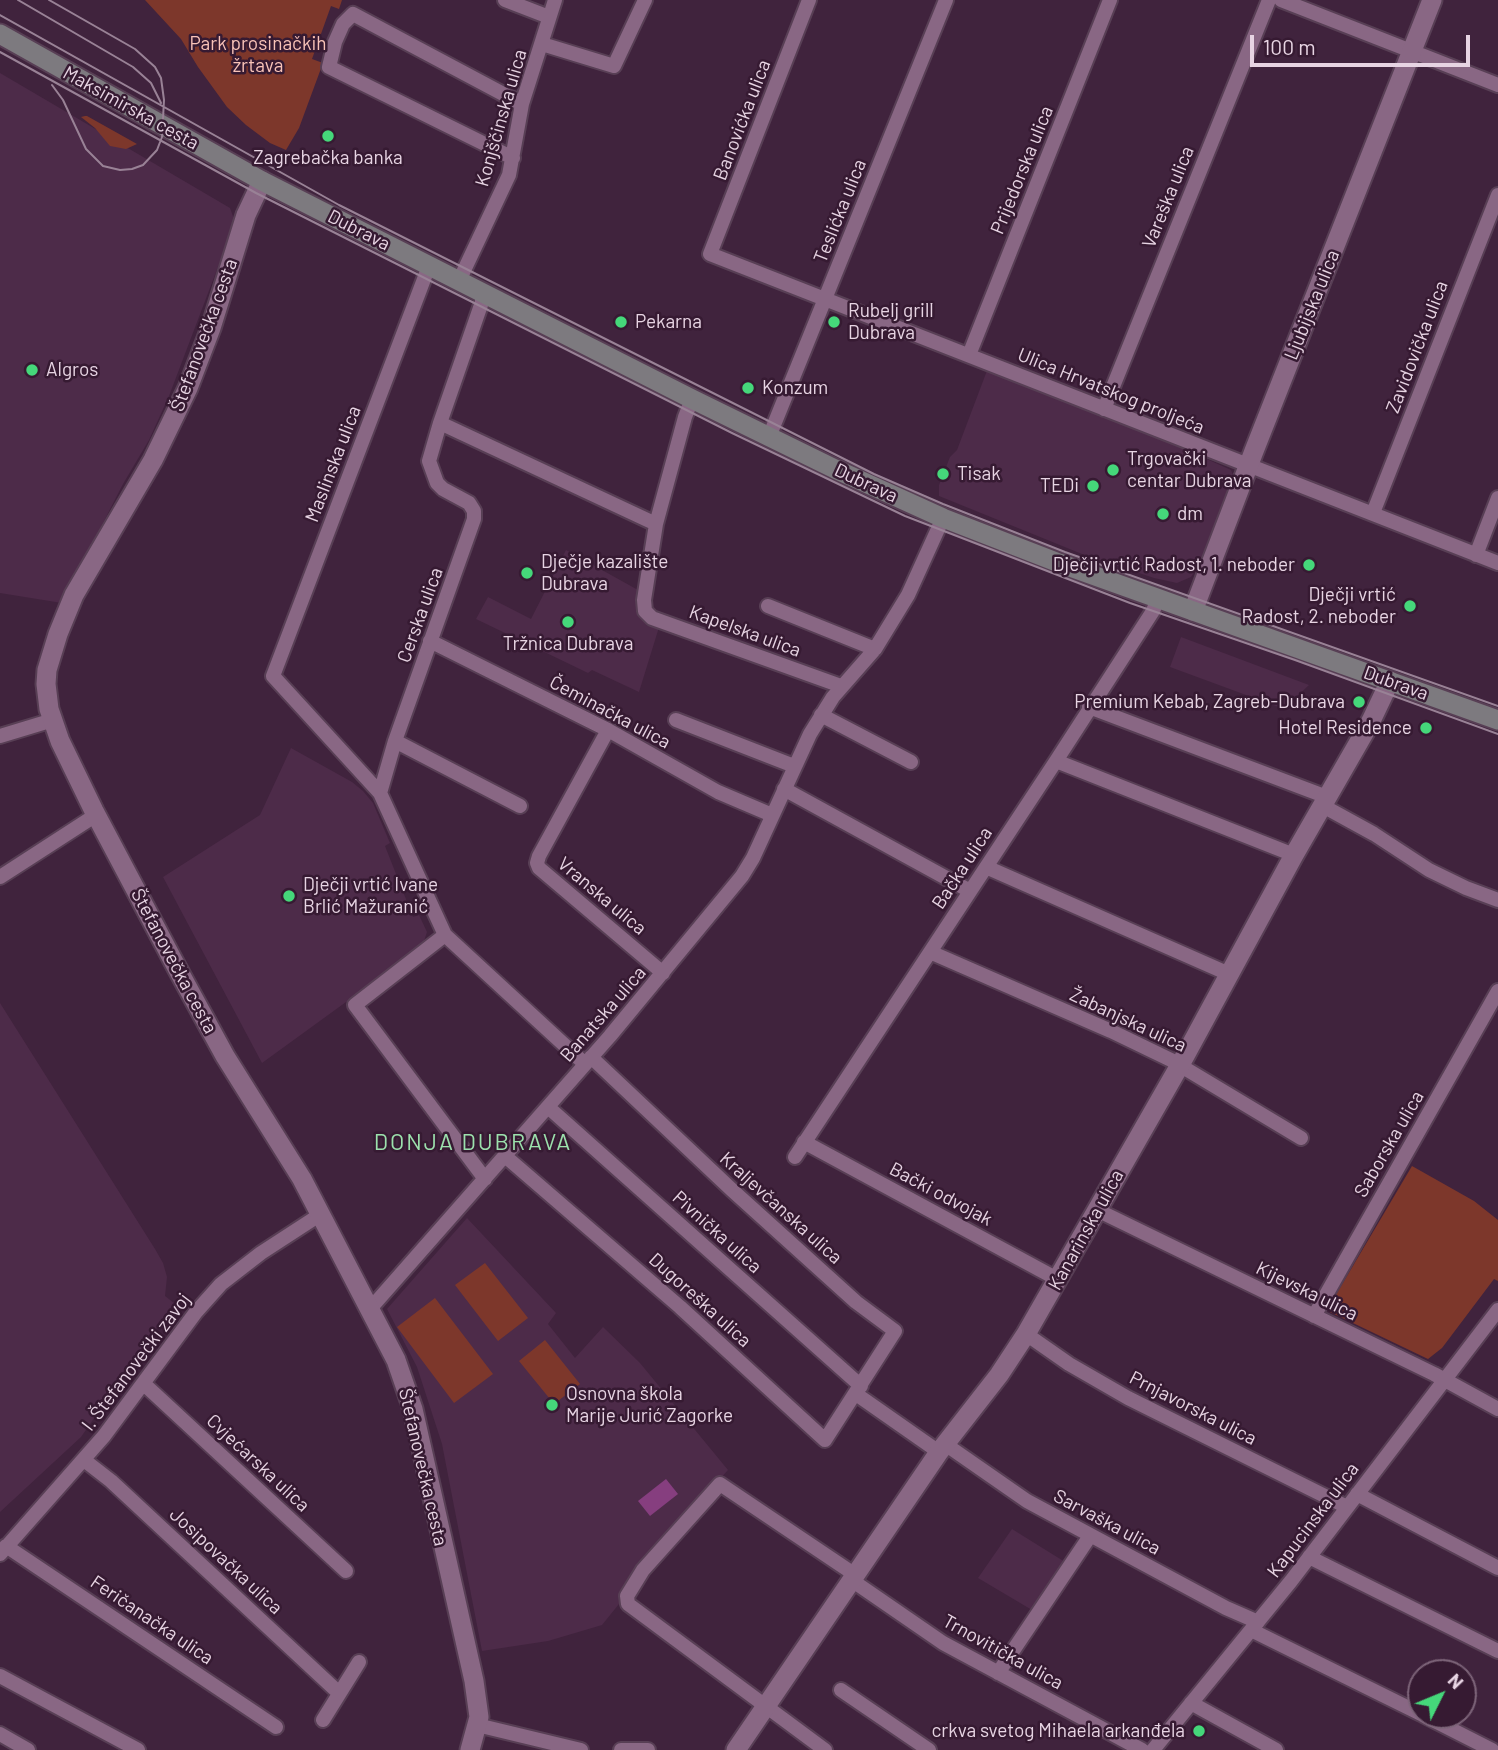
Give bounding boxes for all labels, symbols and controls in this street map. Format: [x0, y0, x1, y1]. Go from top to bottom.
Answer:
scale bar [1253, 21, 1474, 65]
park label: Park prosinačkih žrtava [189, 33, 327, 77]
text: 100 m [1263, 34, 1316, 59]
street label: Konjščinska ulica [471, 47, 531, 189]
street label: Banovićka ulica [709, 57, 775, 183]
street label: Maksimirska cesta [59, 61, 203, 155]
street label: Prijedorska ulica [986, 103, 1058, 237]
marker: Zagrebačka banka [320, 128, 336, 144]
street label: Vareška ulica [1137, 143, 1199, 251]
place label: Zagrebačka banka [253, 147, 403, 169]
street label: Teslićka ulica [809, 156, 871, 266]
street label: Dubrava [324, 205, 394, 255]
street label: Ljubijska ulica [1280, 247, 1344, 363]
street label: Štefanovečka cesta [166, 255, 242, 415]
street label: Zavidovička ulica [1381, 278, 1453, 416]
place label: Rubelj grill Dubrava [848, 300, 934, 344]
place label: Pekarna [635, 311, 702, 333]
marker: Pekarna [613, 314, 629, 330]
marker: Rubelj grill Dubrava [826, 314, 842, 330]
street label: Ulica Hrvatskog proljeća [1014, 343, 1208, 439]
place label: Algros [46, 359, 98, 381]
marker: Algros [24, 362, 40, 378]
place label: Konzum [762, 377, 828, 399]
marker: Konzum [740, 380, 756, 396]
street label: Maslinska ulica [300, 403, 366, 525]
place label: Trgovački centar Dubrava [1127, 448, 1252, 492]
street label: Dubrava [831, 459, 901, 507]
marker: Trgovački centar Dubrava [1105, 462, 1121, 478]
place label: Tisak [957, 463, 1001, 485]
marker: Tisak [935, 466, 951, 482]
place label: TEDi [1040, 475, 1079, 497]
marker: TEDi [1085, 478, 1101, 494]
place label: dm [1177, 503, 1203, 525]
marker: dm [1155, 506, 1171, 522]
place label: Dječje kazalište Dubrava [541, 551, 668, 595]
place label: Dječji vrtić Radost, 1. neboder [1053, 554, 1295, 576]
marker: Dječji vrtić Radost, 1. neboder [1301, 557, 1317, 573]
street label: Cerska ulica [392, 564, 448, 666]
marker: Dječje kazalište Dubrava [519, 565, 535, 581]
place label: Dječji vrtić Radost, 2. neboder [1242, 584, 1396, 628]
marker: Dječji vrtić Radost, 2. neboder [1402, 598, 1418, 614]
street label: Kapelska ulica [686, 600, 804, 662]
marker: Tržnica Dubrava [560, 614, 576, 630]
place label: Tržnica Dubrava [503, 633, 633, 655]
street label: Dubrava [1361, 661, 1431, 705]
street label: Čeminačka ulica [546, 671, 674, 753]
place label: Premium Kebab, Zagreb-Dubrava [1074, 691, 1345, 713]
marker: Premium Kebab, Zagreb-Dubrava [1351, 694, 1367, 710]
place label: Hotel Residence [1278, 717, 1412, 739]
marker: Hotel Residence [1418, 720, 1434, 736]
street label: Bačka ulica [927, 823, 997, 913]
street label: Vranska ulica [553, 852, 651, 940]
place label: Dječji vrtić Ivane Brlić Mažuranić [303, 874, 438, 918]
street label: Štefanovečka cesta [126, 885, 222, 1037]
marker: Dječji vrtić Ivane Brlić Mažuranić [281, 888, 297, 904]
street label: Banatska ulica [555, 962, 651, 1066]
street label: Žabanjska ulica [1066, 983, 1190, 1057]
street label: Saborska ulica [1349, 1087, 1429, 1201]
district label: DONJA DUBRAVA [375, 1128, 571, 1156]
street label: Kraljevčanska ulica [715, 1147, 847, 1269]
street label: Bački odvojak [886, 1157, 996, 1231]
street label: Kanarinska ulica [1043, 1166, 1129, 1294]
street label: Pivnička ulica [668, 1186, 766, 1278]
street label: Dugoreška ulica [644, 1248, 756, 1352]
street label: Kijevska ulica [1252, 1257, 1362, 1325]
street label: I. Štefanovečki zavoj [77, 1289, 195, 1435]
street label: Prnjavorska ulica [1126, 1366, 1260, 1450]
place label: Osnovna škola Marije Jurić Zagorke [566, 1383, 733, 1427]
street label: Štefanovečka cesta [394, 1386, 452, 1548]
marker: Osnovna škola Marije Jurić Zagorke [544, 1397, 560, 1413]
street label: Cvjećarska ulica [202, 1409, 314, 1517]
street label: Kapucinska ulica [1262, 1458, 1364, 1582]
street label: Sarvaška ulica [1050, 1484, 1164, 1560]
street label: Josipovačka ulica [165, 1503, 287, 1619]
street label: Feričanačka ulica [86, 1571, 218, 1669]
street label: Trnovitička ulica [939, 1610, 1067, 1694]
north arrow [1407, 1659, 1477, 1729]
text: N [1444, 1668, 1469, 1693]
place label: crkva svetog Mihaela arkanđela [931, 1720, 1185, 1742]
marker: crkva svetog Mihaela arkanđela [1191, 1723, 1207, 1739]

